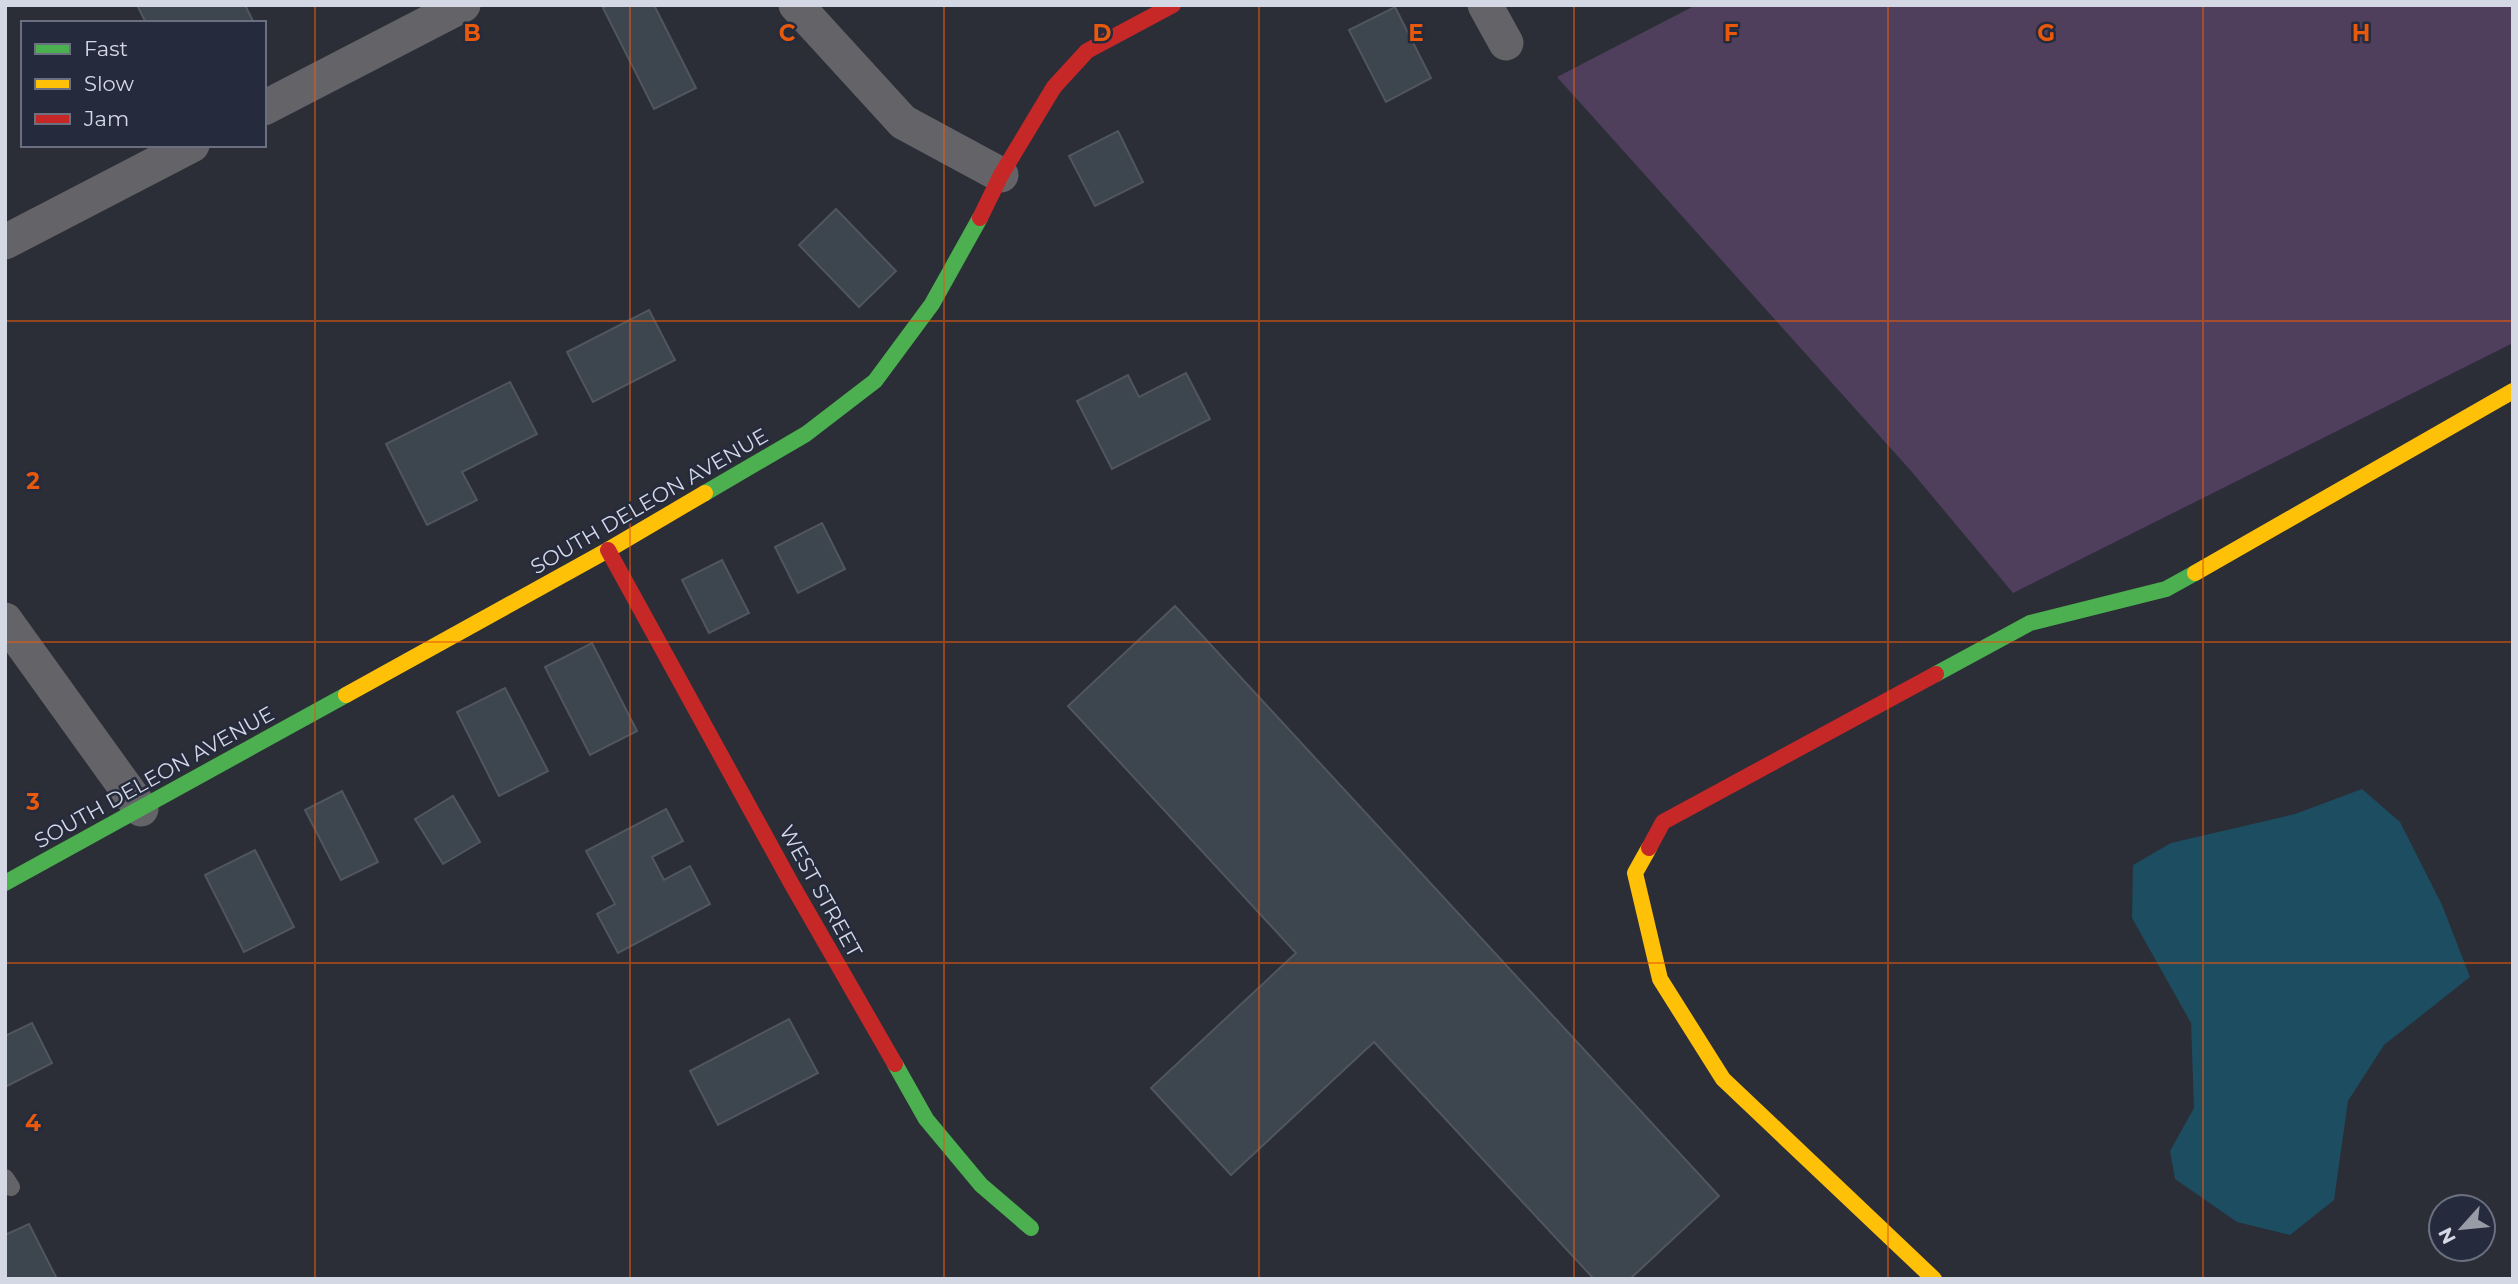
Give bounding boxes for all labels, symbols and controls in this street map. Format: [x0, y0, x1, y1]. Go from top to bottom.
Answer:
text: B [463, 19, 481, 47]
text: C [779, 19, 796, 47]
text: D [1093, 19, 1112, 47]
text: E [1408, 19, 1424, 47]
text: F [1724, 19, 1739, 47]
text: G [2037, 19, 2055, 47]
text: H [2352, 19, 2370, 47]
legend [21, 21, 266, 147]
text: Fast [84, 36, 128, 61]
text: Slow [84, 71, 134, 96]
text: Jam [83, 106, 129, 131]
street label: SOUTH DELEON AVENUE [526, 423, 772, 579]
text: 2 [26, 467, 40, 495]
street label: SOUTH DELEON AVENUE [30, 701, 278, 853]
text: 3 [25, 788, 40, 816]
street label: WEST STREET [774, 820, 868, 962]
text: 4 [25, 1109, 41, 1137]
north arrow [2427, 1193, 2497, 1263]
text: N [2434, 1223, 2461, 1248]

